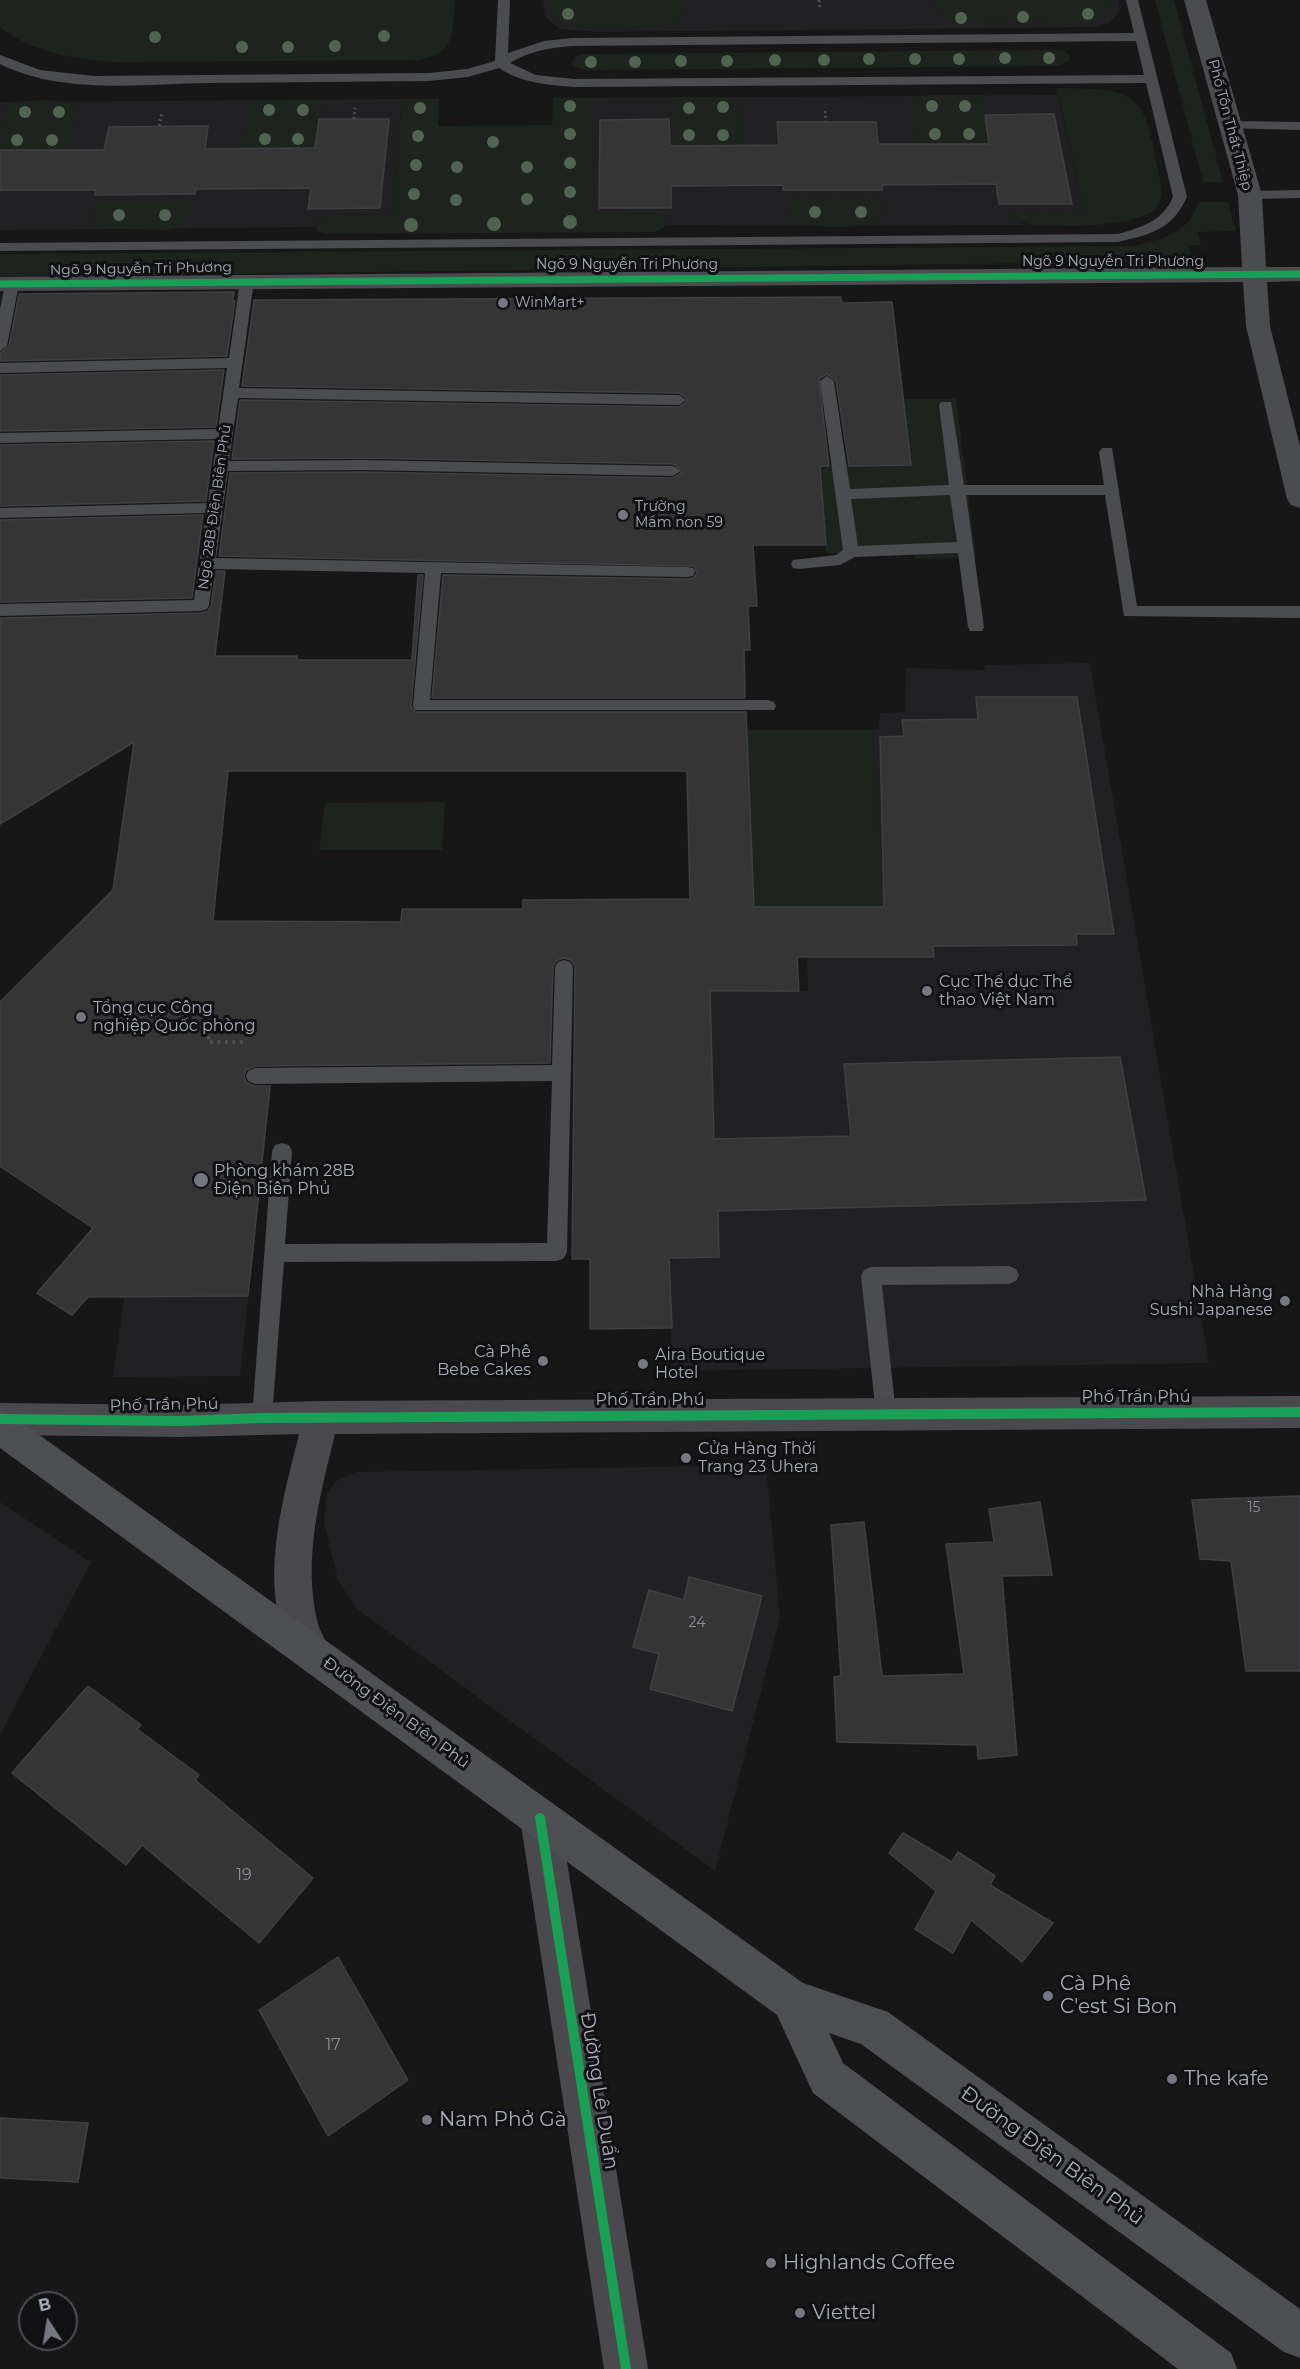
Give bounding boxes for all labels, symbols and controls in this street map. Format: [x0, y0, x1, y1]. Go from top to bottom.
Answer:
street label: Phố Tôn Thất Thiệp [1204, 57, 1256, 193]
street label: Ngõ 9 Nguyễn Tri Phương [1022, 254, 1204, 270]
street label: Ngõ 9 Nguyễn Tri Phương [536, 257, 718, 273]
street label: Ngõ 9 Nguyễn Tri Phương [50, 259, 232, 279]
place label: WinMart+ [515, 295, 585, 311]
marker: WinMart+ [496, 296, 510, 310]
street label: Ngõ 28B Điện Biên Phủ [195, 423, 235, 591]
place label: Trường Mầm non 59 [635, 499, 723, 532]
marker: Trường Mầm non 59 [616, 508, 630, 522]
place label: Cục Thể dục Thể thao Việt Nam [939, 972, 1072, 1010]
marker: Cục Thể dục Thể thao Việt Nam [920, 984, 934, 998]
place label: Tổng cục Công nghiệp Quốc phòng [93, 998, 255, 1036]
marker: Tổng cục Công nghiệp Quốc phòng [74, 1010, 88, 1024]
place label: Phòng khám 28B Điện Biên Phủ [214, 1161, 355, 1199]
marker: Phòng khám 28B Điện Biên Phủ [192, 1171, 210, 1189]
place label: Nhà Hàng Sushi Japanese [1150, 1282, 1273, 1320]
marker: Nhà Hàng Sushi Japanese [1278, 1294, 1292, 1308]
place label: Cà Phê Bebe Cakes [437, 1342, 531, 1380]
place label: Aira Boutique Hotel [655, 1345, 765, 1383]
marker: Cà Phê Bebe Cakes [536, 1354, 550, 1368]
marker: Aira Boutique Hotel [636, 1357, 650, 1371]
street label: Phố Trần Phú [1082, 1387, 1190, 1407]
street label: Phố Trần Phú [596, 1390, 704, 1410]
street label: Phố Trần Phú [109, 1394, 219, 1416]
place label: Cửa Hàng Thời Trang 23 Uhera [698, 1439, 819, 1477]
marker: Cửa Hàng Thời Trang 23 Uhera [679, 1451, 693, 1465]
house number: 15 [1248, 1500, 1260, 1516]
house number: 24 [689, 1615, 705, 1631]
street label: Đường Điện Biên Phủ [319, 1653, 473, 1773]
house number: 19 [236, 1865, 252, 1885]
place label: Cà Phê C'est Si Bon [1060, 1972, 1177, 2019]
marker: Cà Phê C'est Si Bon [1041, 1989, 1055, 2003]
street label: Đường Lê Duẩn [575, 2011, 623, 2171]
house number: 17 [325, 2035, 341, 2055]
place label: The kafe [1184, 2067, 1269, 2091]
marker: The kafe [1165, 2072, 1179, 2086]
street label: Đường Điện Biên Phủ [956, 2082, 1148, 2230]
place label: Nam Phở Gà [439, 2108, 566, 2132]
marker: Nam Phở Gà [420, 2113, 434, 2127]
place label: Highlands Coffee [783, 2251, 955, 2275]
marker: Highlands Coffee [764, 2256, 778, 2270]
north arrow [18, 2291, 78, 2351]
text: B [37, 2294, 53, 2315]
place label: Viettel [812, 2301, 876, 2325]
marker: Viettel [793, 2306, 807, 2320]

